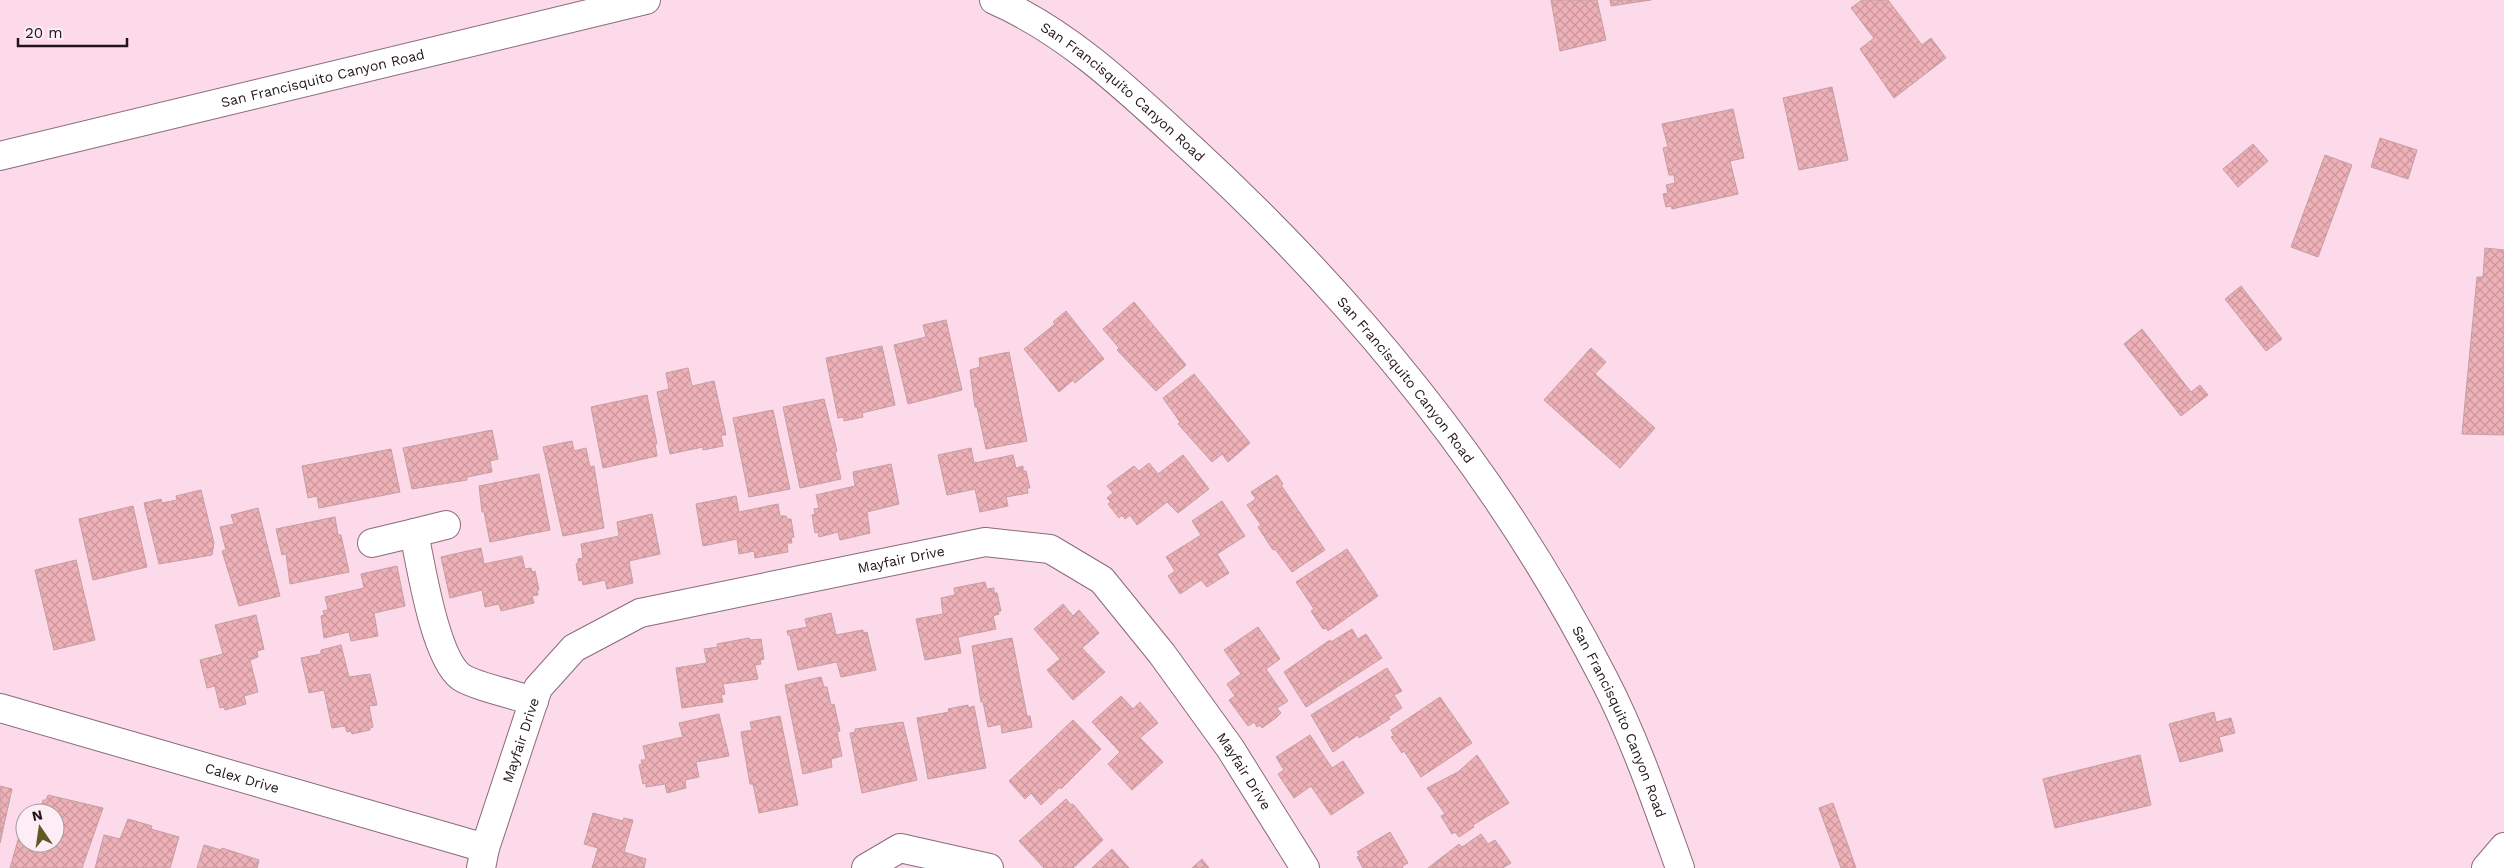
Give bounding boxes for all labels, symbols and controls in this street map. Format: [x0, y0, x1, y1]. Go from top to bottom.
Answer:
scale bar [18, 15, 126, 47]
street label: San Francisquito Canyon Road [1038, 19, 1208, 165]
text: 20 m [25, 24, 63, 42]
street label: San Francisquito Canyon Road [219, 46, 426, 110]
street label: San Francisquito Canyon Road [1334, 293, 1477, 466]
street label: Mayfair Drive [856, 543, 946, 576]
street label: San Francisquito Canyon Road [1569, 623, 1669, 820]
street label: Mayfair Drive [499, 696, 542, 785]
street label: Mayfair Drive [1213, 729, 1275, 813]
street label: Calex Drive [203, 760, 281, 796]
north arrow [15, 803, 65, 853]
text: N [30, 806, 44, 824]

